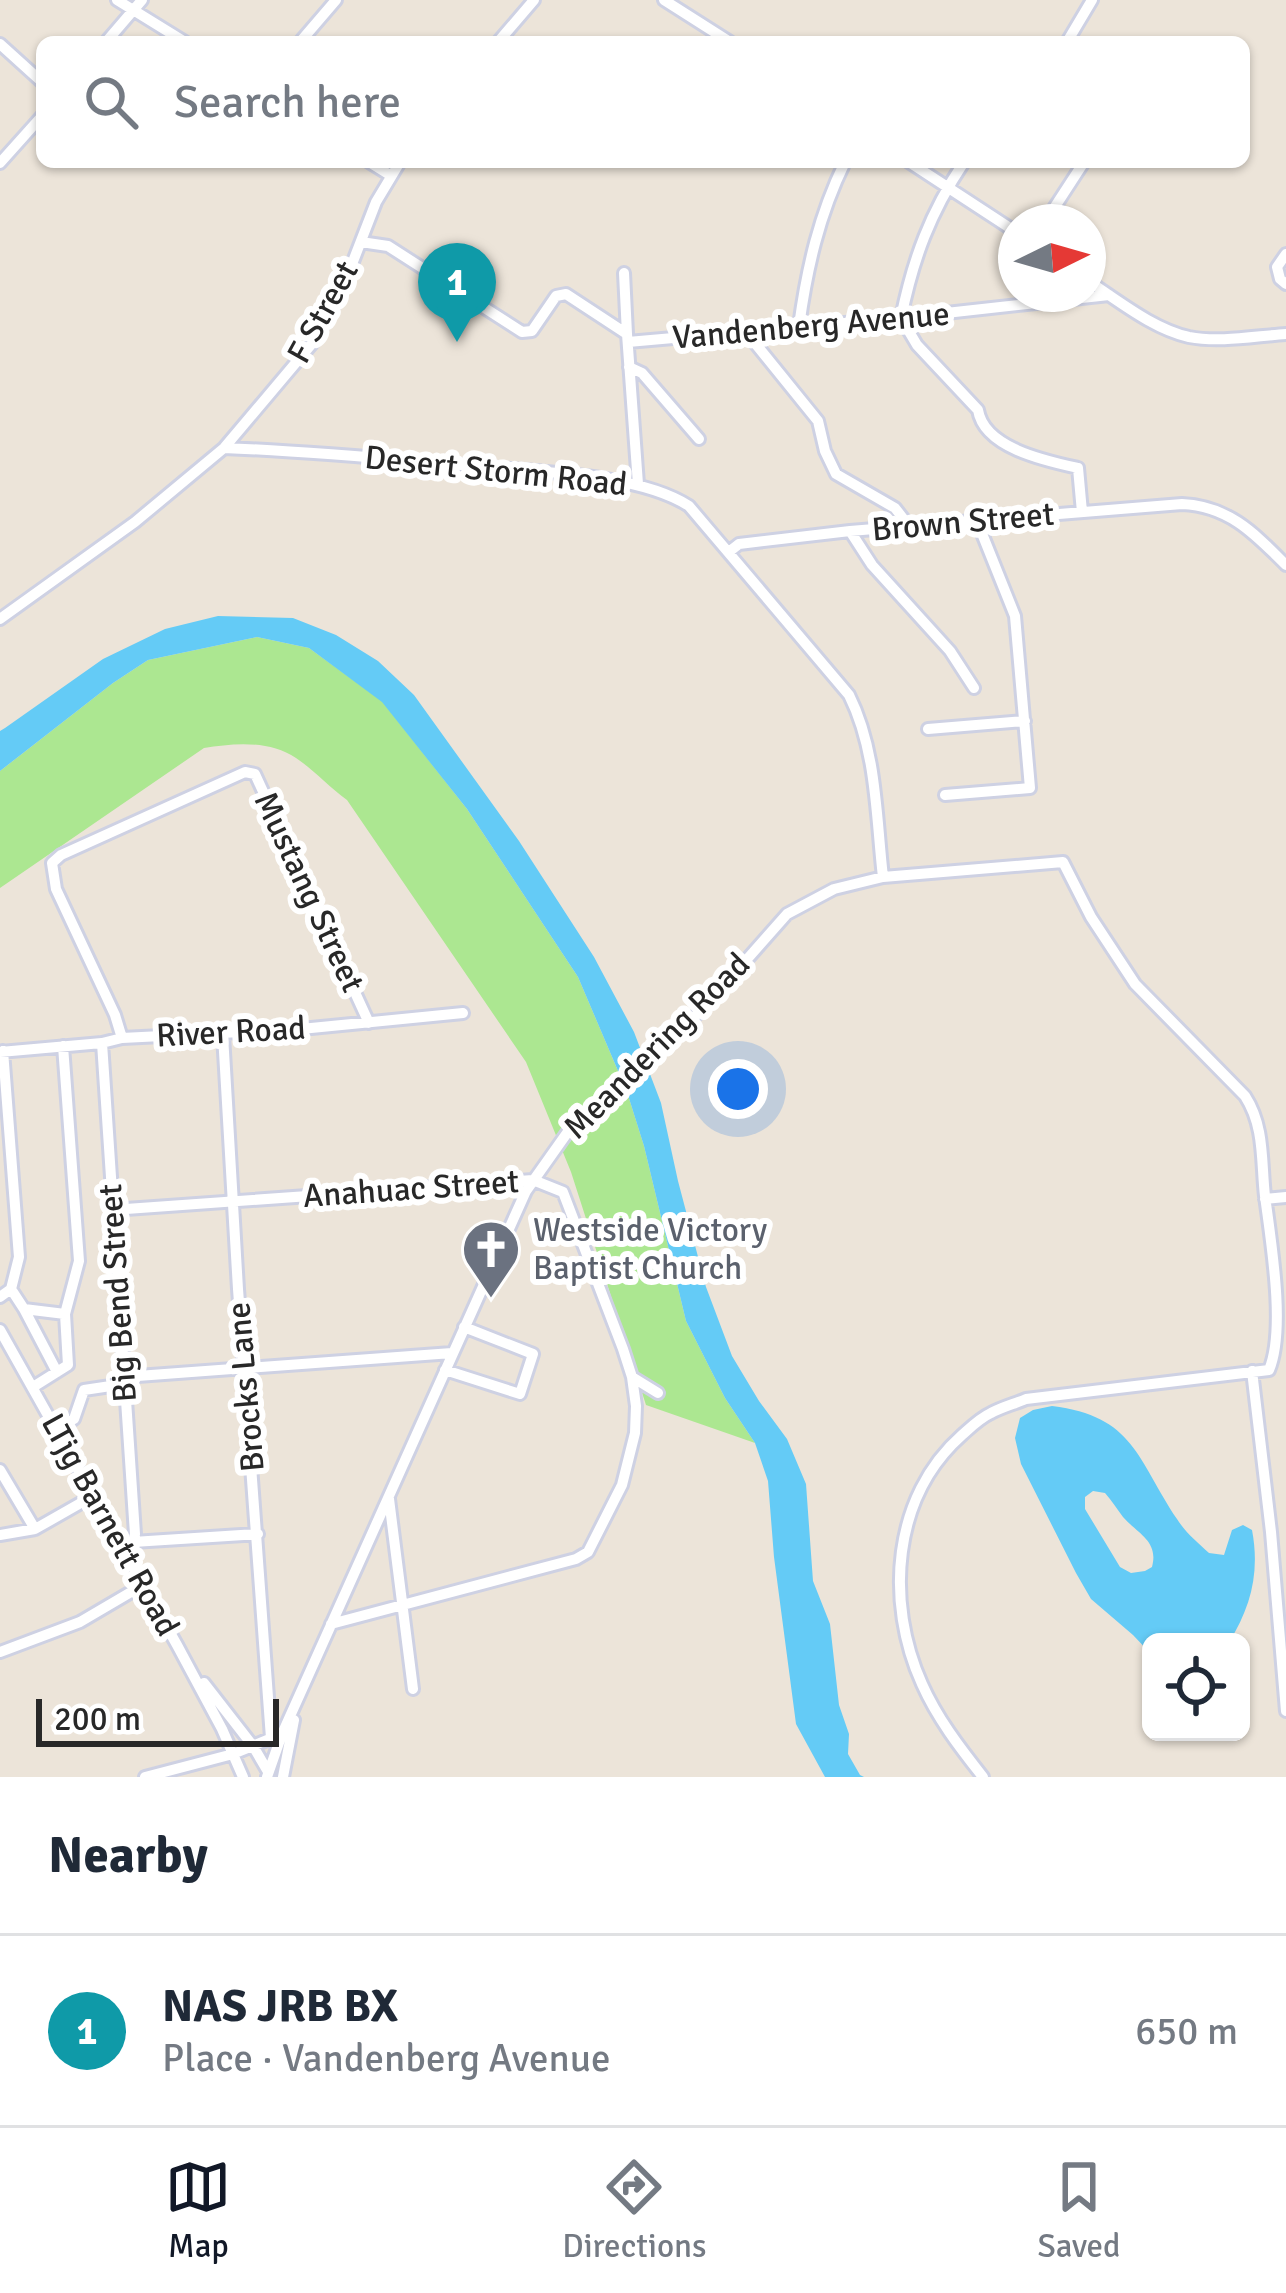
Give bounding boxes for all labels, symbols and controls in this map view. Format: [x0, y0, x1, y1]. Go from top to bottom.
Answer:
search box [36, 36, 1250, 168]
icon: search [78, 69, 144, 135]
text: Search here [174, 75, 401, 130]
north arrow [998, 204, 1106, 312]
pin: 1 [418, 243, 496, 342]
street label: F Street [278, 254, 368, 370]
street label: Vandenberg Avenue [671, 293, 951, 359]
street label: Desert Storm Road [363, 437, 629, 505]
street label: Brown Street [870, 494, 1056, 550]
street label: Mustang Street [245, 785, 373, 999]
street label: Meandering Road [555, 944, 759, 1148]
street label: River Road [155, 1008, 307, 1056]
your location [708, 1059, 768, 1119]
street label: Anahuac Street [302, 1161, 520, 1217]
street label: Big Bend Street [90, 1182, 146, 1404]
place label: Westside Victory Baptist Church [533, 1210, 768, 1289]
church icon: Westside Victory Baptist Church [460, 1218, 522, 1300]
street label: Brocks Lane [218, 1300, 274, 1474]
street label: LTjg Barnett Road [32, 1407, 188, 1643]
map controls [1142, 1633, 1250, 1741]
button: locate [1142, 1633, 1250, 1741]
scale bar [36, 1693, 279, 1746]
text: 200 m [54, 1699, 141, 1740]
text: Nearby [48, 1824, 208, 1887]
text: NAS JRB BX [162, 1979, 398, 2034]
text: 1 [76, 2007, 98, 2055]
text: 650 m [1135, 2007, 1238, 2055]
text: Place · Vandenberg Avenue [162, 2034, 611, 2082]
tab: Map [165, 2154, 231, 2267]
tab: Directions [562, 2154, 707, 2267]
tab: Saved [1037, 2154, 1121, 2267]

